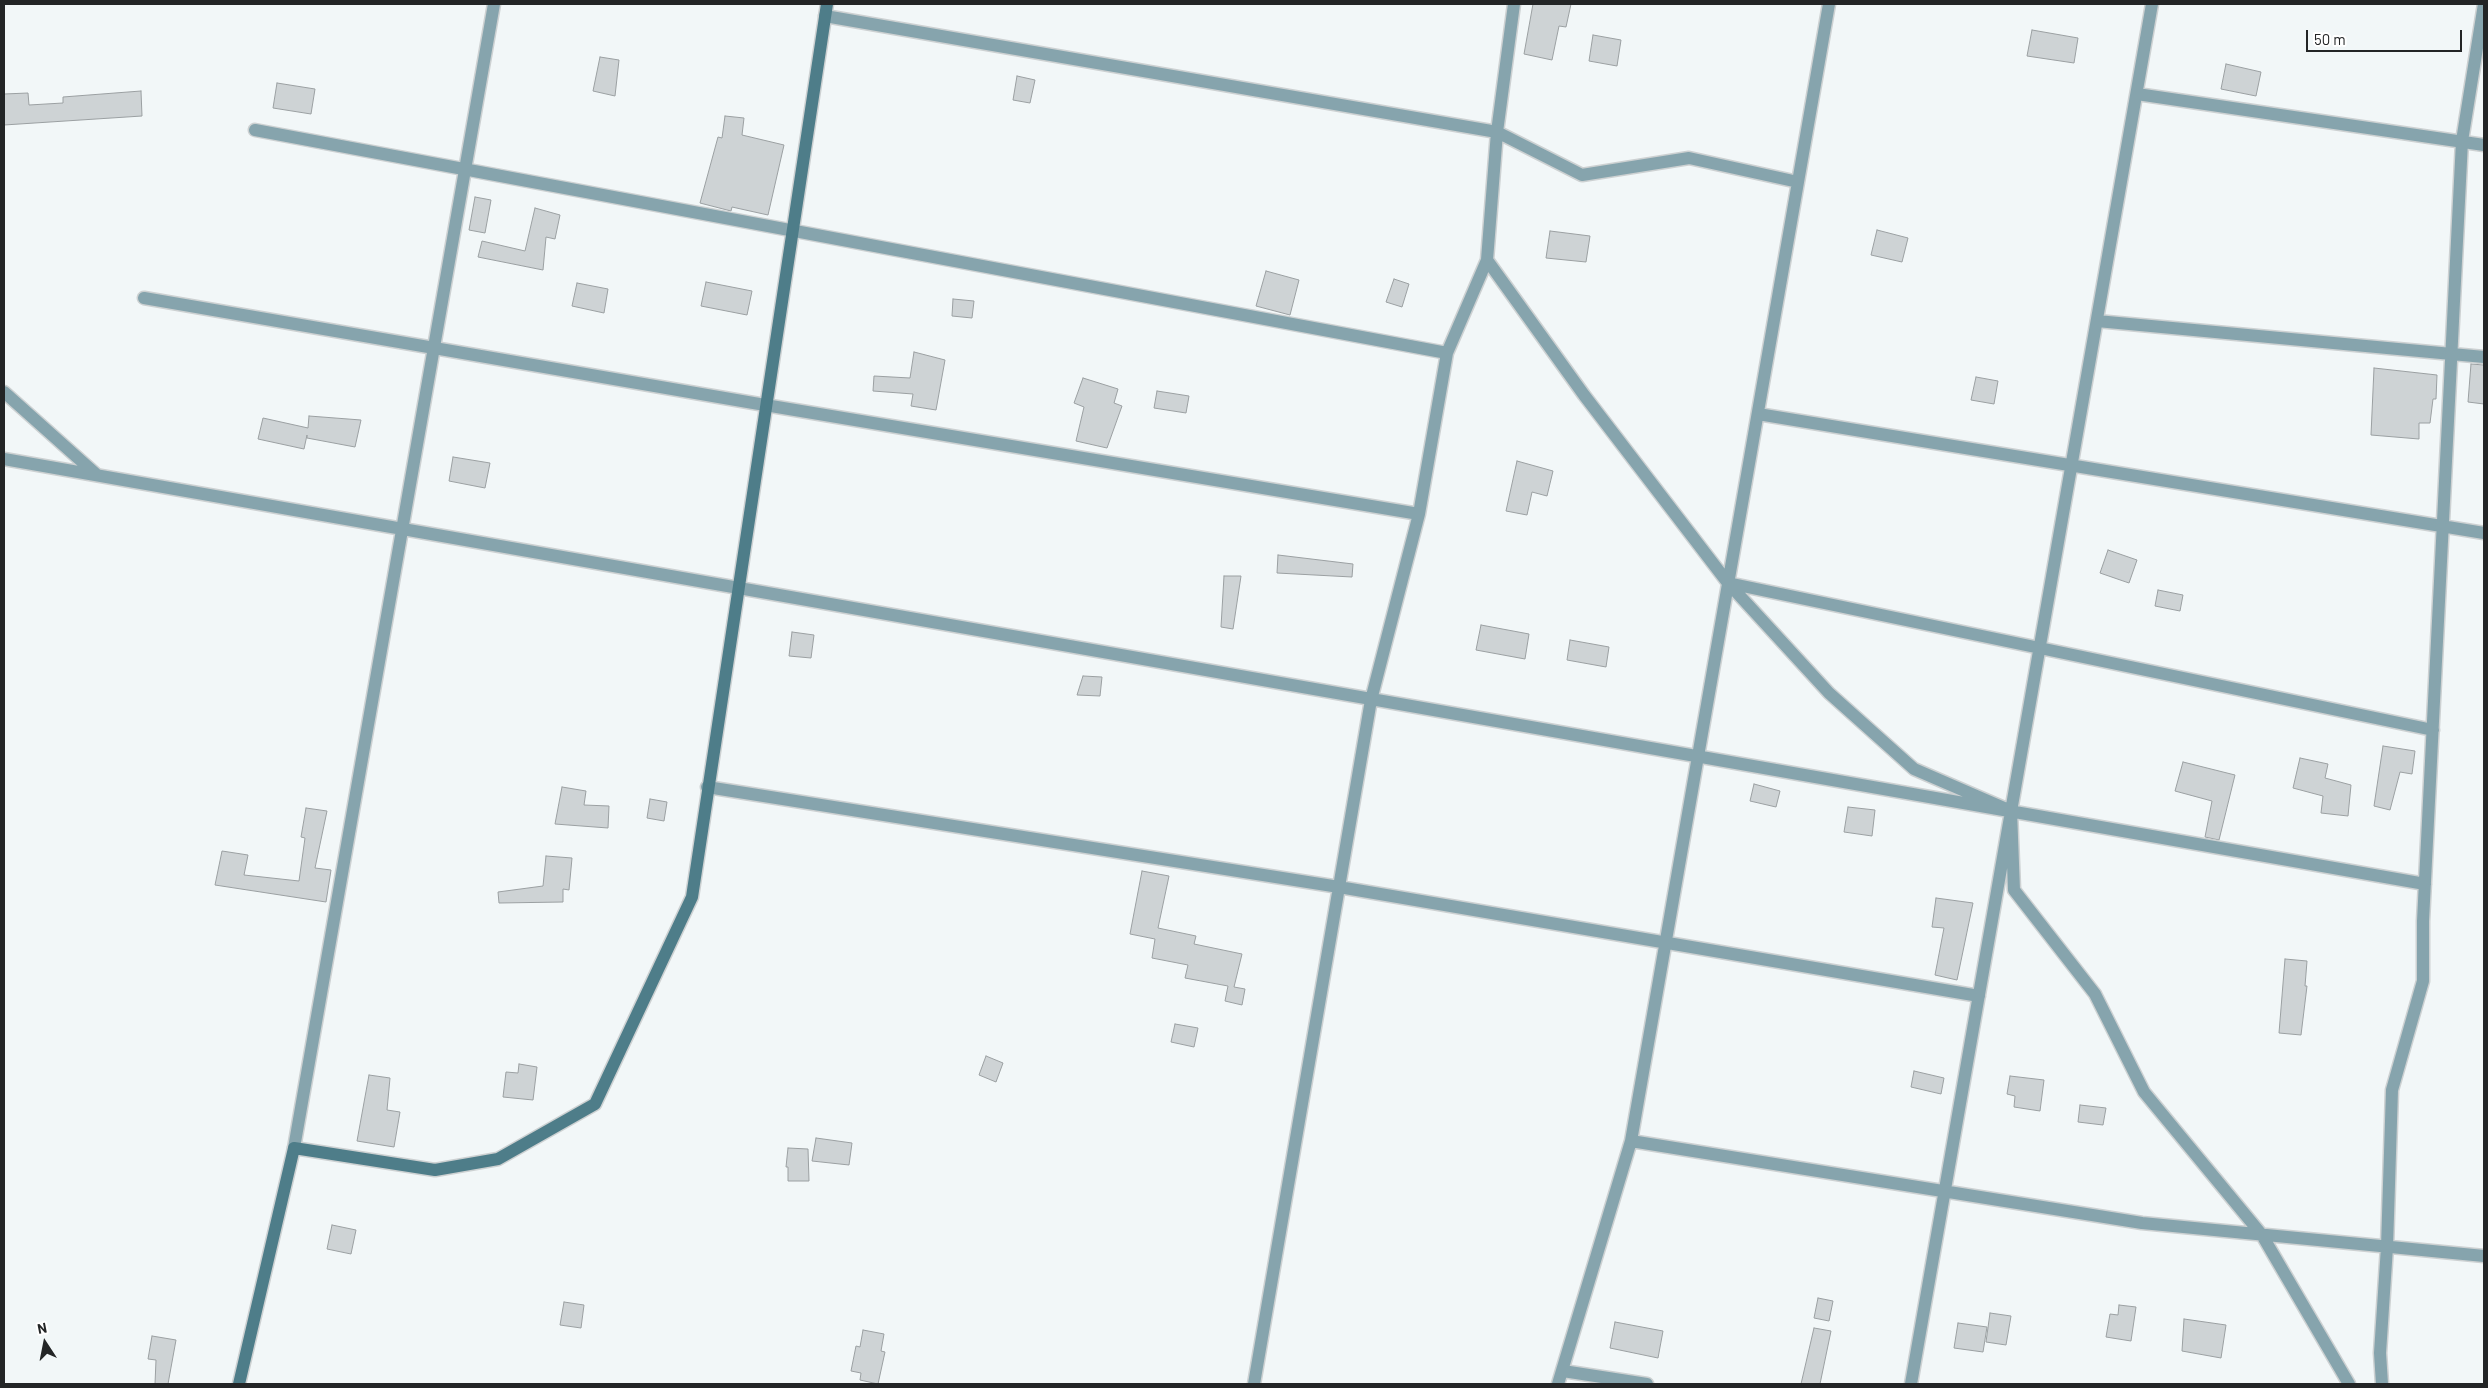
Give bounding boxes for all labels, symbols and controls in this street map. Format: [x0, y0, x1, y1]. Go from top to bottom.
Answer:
scale bar [2308, 20, 2464, 52]
text: 50 m [2314, 30, 2346, 48]
north arrow [20, 1318, 70, 1368]
text: N [36, 1319, 48, 1337]

